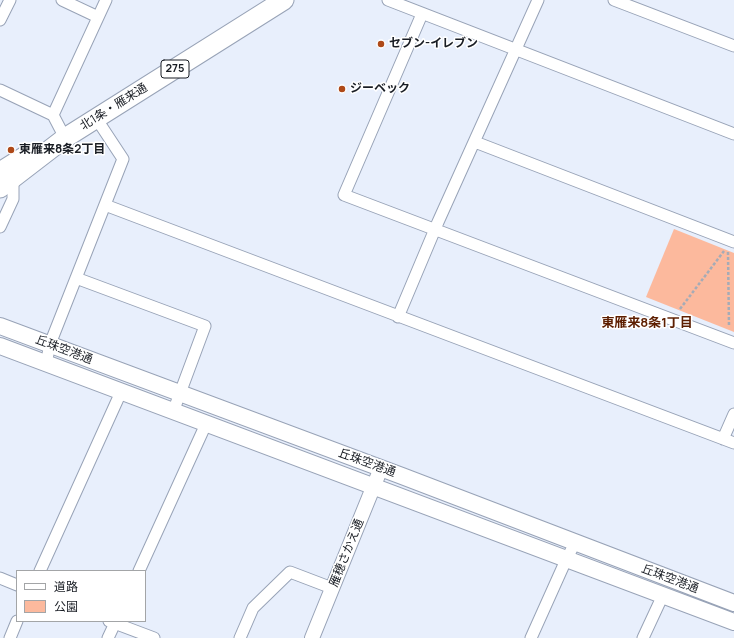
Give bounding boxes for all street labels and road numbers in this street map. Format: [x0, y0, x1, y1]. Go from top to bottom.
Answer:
road number: 275 [161, 60, 189, 78]
street label: 北1条・雁来通 [78, 81, 150, 133]
street label: 丘珠空港通 [33, 333, 95, 367]
street label: 丘珠空港通 [336, 446, 398, 480]
street label: 雁穂さかえ通 [327, 517, 367, 589]
street label: 丘珠空港通 [639, 562, 701, 596]

